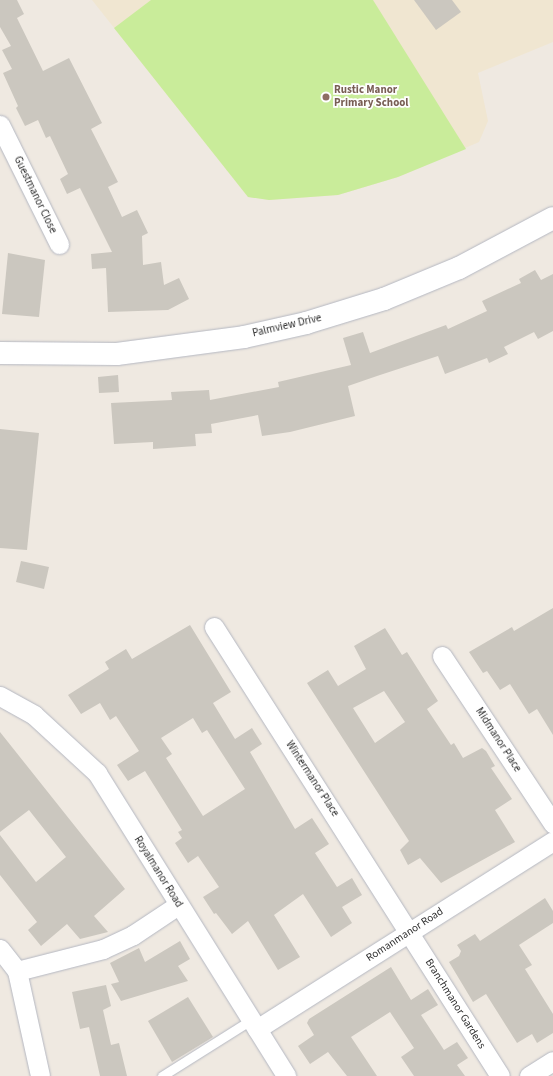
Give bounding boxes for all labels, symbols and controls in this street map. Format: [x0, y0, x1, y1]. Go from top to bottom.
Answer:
place label: Rustic Manor Primary School [334, 84, 408, 110]
marker: Rustic Manor Primary School [321, 92, 331, 102]
street label: Guestmanor Close [11, 154, 59, 236]
street label: Palmview Drive [251, 312, 323, 340]
street label: Midmanor Place [472, 705, 524, 775]
street label: Wintermanor Place [283, 739, 341, 819]
street label: Royalmanor Road [131, 834, 185, 910]
street label: Romanmanor Road [364, 905, 446, 965]
street label: Branchmanor Gardens [422, 957, 488, 1051]

